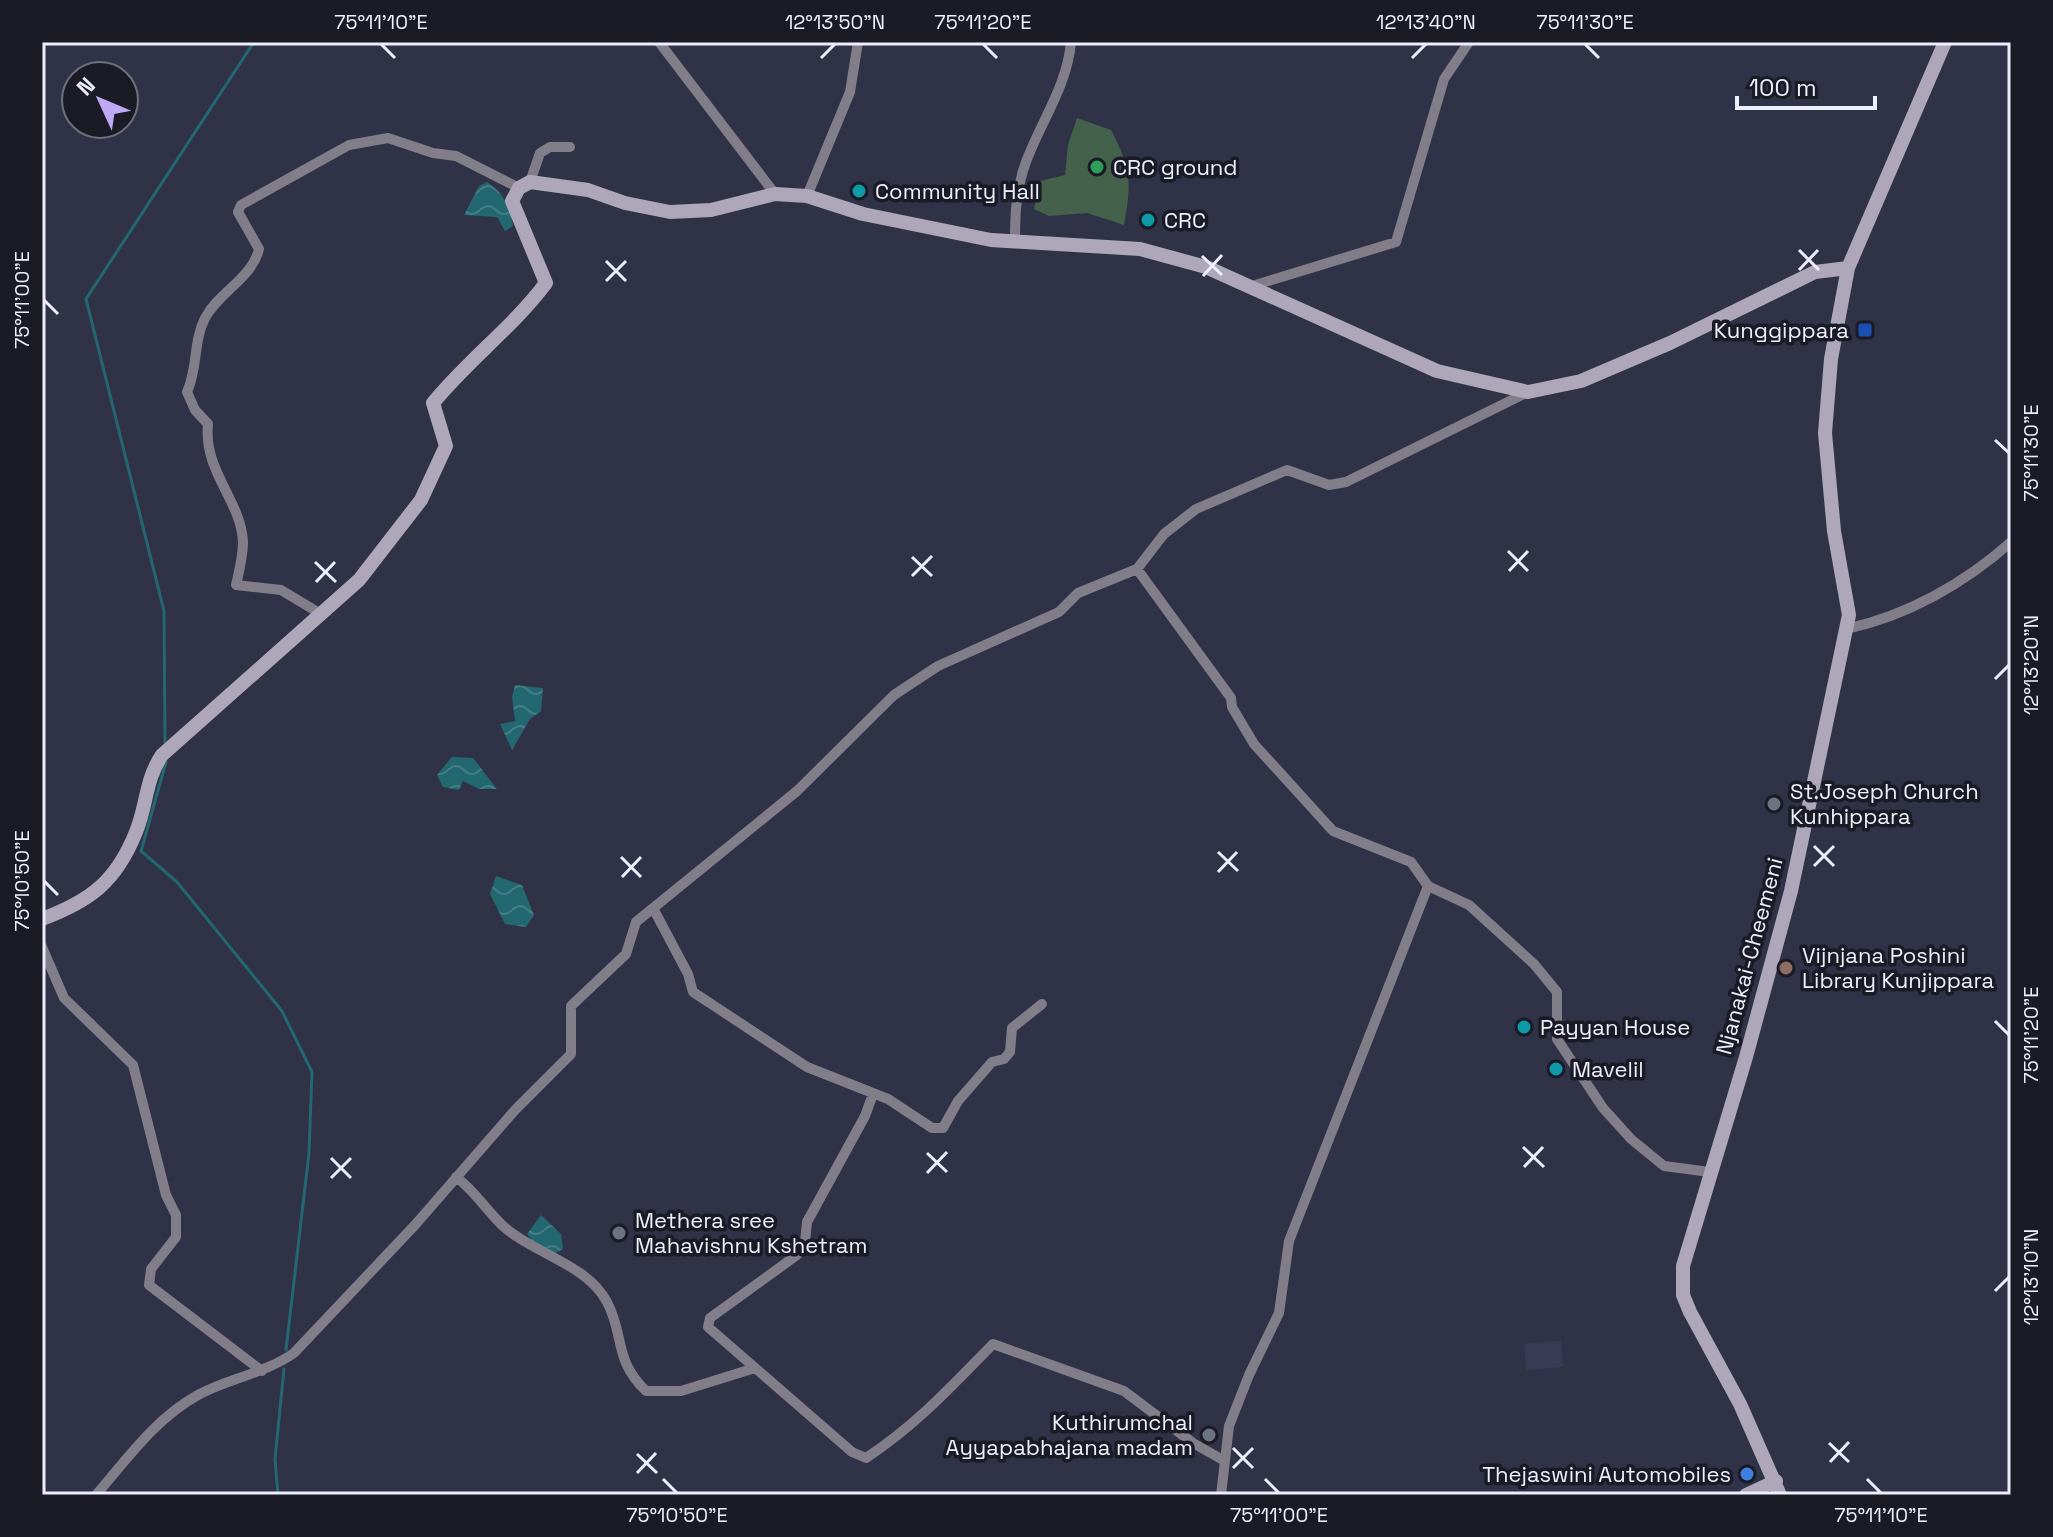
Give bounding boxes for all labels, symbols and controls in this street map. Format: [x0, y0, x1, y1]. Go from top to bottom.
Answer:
text: 75°11'10"E [334, 9, 428, 35]
text: 12°13'50"N [785, 9, 885, 35]
text: 75°11'20"E [934, 9, 1032, 35]
text: 12°13'40"N [1376, 9, 1476, 35]
text: 75°11'30"E [1536, 9, 1634, 35]
north arrow [60, 60, 140, 140]
scale bar [1737, 60, 1875, 110]
text: N [70, 71, 101, 101]
text: 100 m [1749, 72, 1817, 103]
place label: CRC ground [1113, 153, 1238, 181]
marker: CRC ground [1088, 158, 1106, 176]
place label: Community Hall [875, 177, 1040, 205]
marker: Community Hall [850, 182, 868, 200]
place label: CRC [1164, 206, 1206, 234]
marker: CRC [1139, 211, 1157, 229]
text: 75°11'00"E [9, 251, 35, 349]
place label: Kunggippara [1714, 316, 1849, 344]
marker: Kunggippara [1856, 321, 1874, 339]
text: 75°11'30"E [2018, 404, 2044, 502]
text: 12°13'20"N [2018, 615, 2044, 715]
place label: St.Joseph Church Kunhippara [1790, 777, 1979, 830]
marker: St.Joseph Church Kunhippara [1765, 795, 1783, 813]
text: 75°10'50"E [9, 830, 35, 932]
street label: Njanakai-Cheemeni [1709, 854, 1789, 1058]
place label: Vijnjana Poshini Library Kunjippara [1802, 941, 1994, 994]
marker: Vijnjana Poshini Library Kunjippara [1777, 959, 1795, 977]
text: 75°11'20"E [2018, 986, 2044, 1084]
place label: Payyan House [1540, 1013, 1690, 1041]
marker: Payyan House [1515, 1018, 1533, 1036]
place label: Mavelil [1572, 1055, 1644, 1083]
marker: Mavelil [1547, 1060, 1565, 1078]
place label: Methera sree Mahavishnu Kshetram [635, 1206, 867, 1259]
marker: Methera sree Mahavishnu Kshetram [610, 1224, 628, 1242]
text: 12°13'10"N [2018, 1229, 2044, 1325]
place label: Kuthirumchal Ayyapabhajana madam [946, 1408, 1193, 1461]
marker: Kuthirumchal Ayyapabhajana madam [1200, 1426, 1218, 1444]
place label: Thejaswini Automobiles [1482, 1460, 1731, 1488]
marker: Thejaswini Automobiles [1738, 1465, 1756, 1483]
text: 75°10'50"E [626, 1502, 728, 1528]
text: 75°11'00"E [1230, 1502, 1328, 1528]
text: 75°11'10"E [1834, 1502, 1928, 1528]

